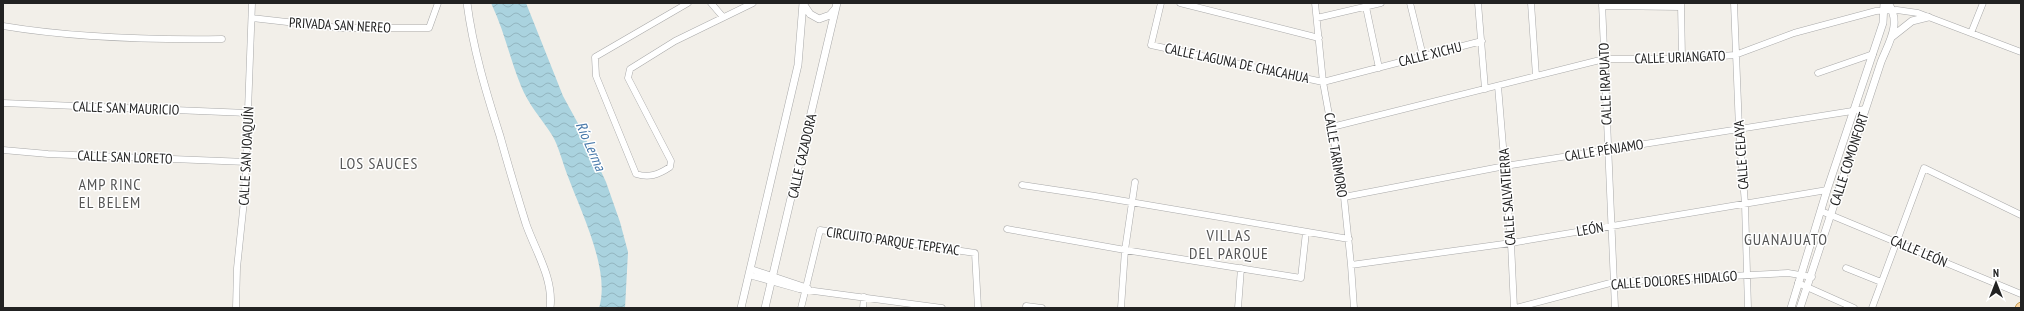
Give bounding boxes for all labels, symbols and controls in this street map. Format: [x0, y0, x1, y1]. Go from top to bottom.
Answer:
street label: PRIVADA SAN NEREO [289, 13, 392, 37]
street label: CALLE XICHU [1397, 37, 1463, 71]
street label: CALLE LAGUNA DE CHACAHUA [1163, 39, 1311, 87]
street label: CALLE IRAPUATO [1595, 42, 1615, 126]
street label: CALLE URIANGATO [1634, 46, 1726, 68]
street label: CALLE SAN MAURICIO [72, 97, 180, 119]
street label: CALLE SAN JOAQUÍN [234, 106, 258, 206]
street label: CALLE COMONFORT [1825, 109, 1873, 208]
street label: CALLE TARIMORO [1320, 111, 1352, 199]
street label: CALLE CAZADORA [784, 112, 821, 200]
water label: Río Lerma [572, 118, 611, 174]
street label: CALLE CELAYA [1730, 119, 1752, 190]
street label: CALLE PÉNJAMO [1563, 135, 1645, 165]
street label: CALLE SAN LORETO [77, 146, 173, 168]
street label: CALLE SALVATIERRA [1495, 147, 1519, 246]
district label: LOS SAUCES [340, 153, 418, 173]
district label: AMP RINC EL BELEM [78, 174, 142, 212]
street label: LEÓN [1575, 218, 1605, 240]
street label: CIRCUITO PARQUE TEPEYAC [825, 223, 961, 259]
district label: VILLAS DEL PARQUE [1189, 225, 1269, 263]
district label: GUANAJUATO [1744, 229, 1828, 249]
street label: CALLE LEÓN [1888, 231, 1950, 271]
north arrow [1976, 263, 2016, 303]
text: N [1993, 266, 1999, 280]
street label: CALLE DOLORES HIDALGO [1610, 267, 1738, 293]

